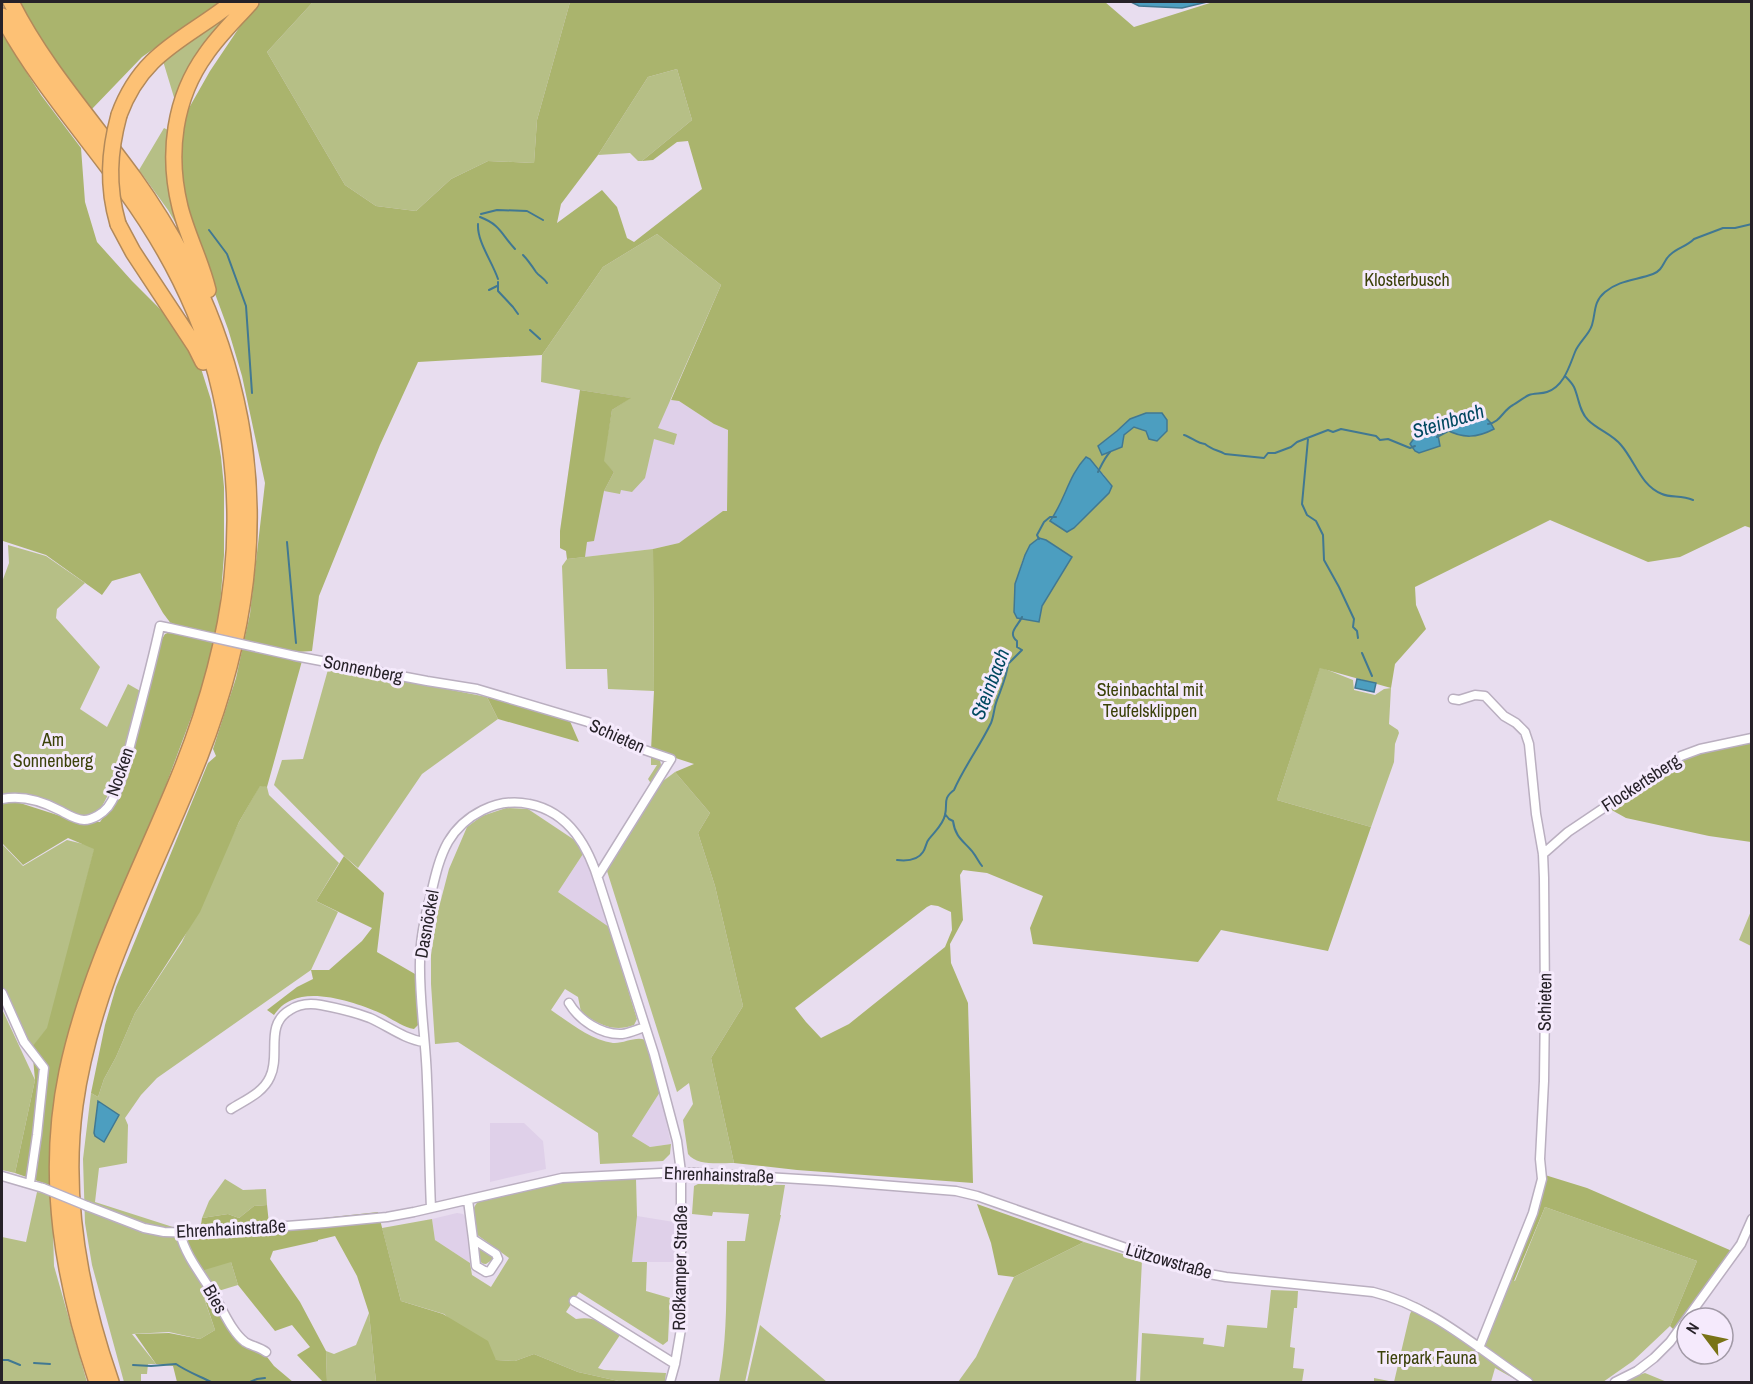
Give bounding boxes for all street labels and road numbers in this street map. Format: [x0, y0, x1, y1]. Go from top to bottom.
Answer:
street label: Sonnenberg [321, 649, 406, 689]
street label: Schieten [586, 712, 649, 759]
street label: Nocken [100, 744, 139, 800]
street label: Flockertsberg [1596, 747, 1686, 817]
street label: Dasnöckel [408, 888, 445, 960]
street label: Schieten [1531, 973, 1558, 1031]
street label: Ehrenhainstraße [664, 1160, 774, 1189]
street label: Roßkamper Straße [666, 1205, 693, 1331]
street label: Ehrenhainstraße [175, 1213, 287, 1244]
street label: Lützowstraße [1123, 1236, 1215, 1285]
street label: Bies [197, 1280, 234, 1318]

